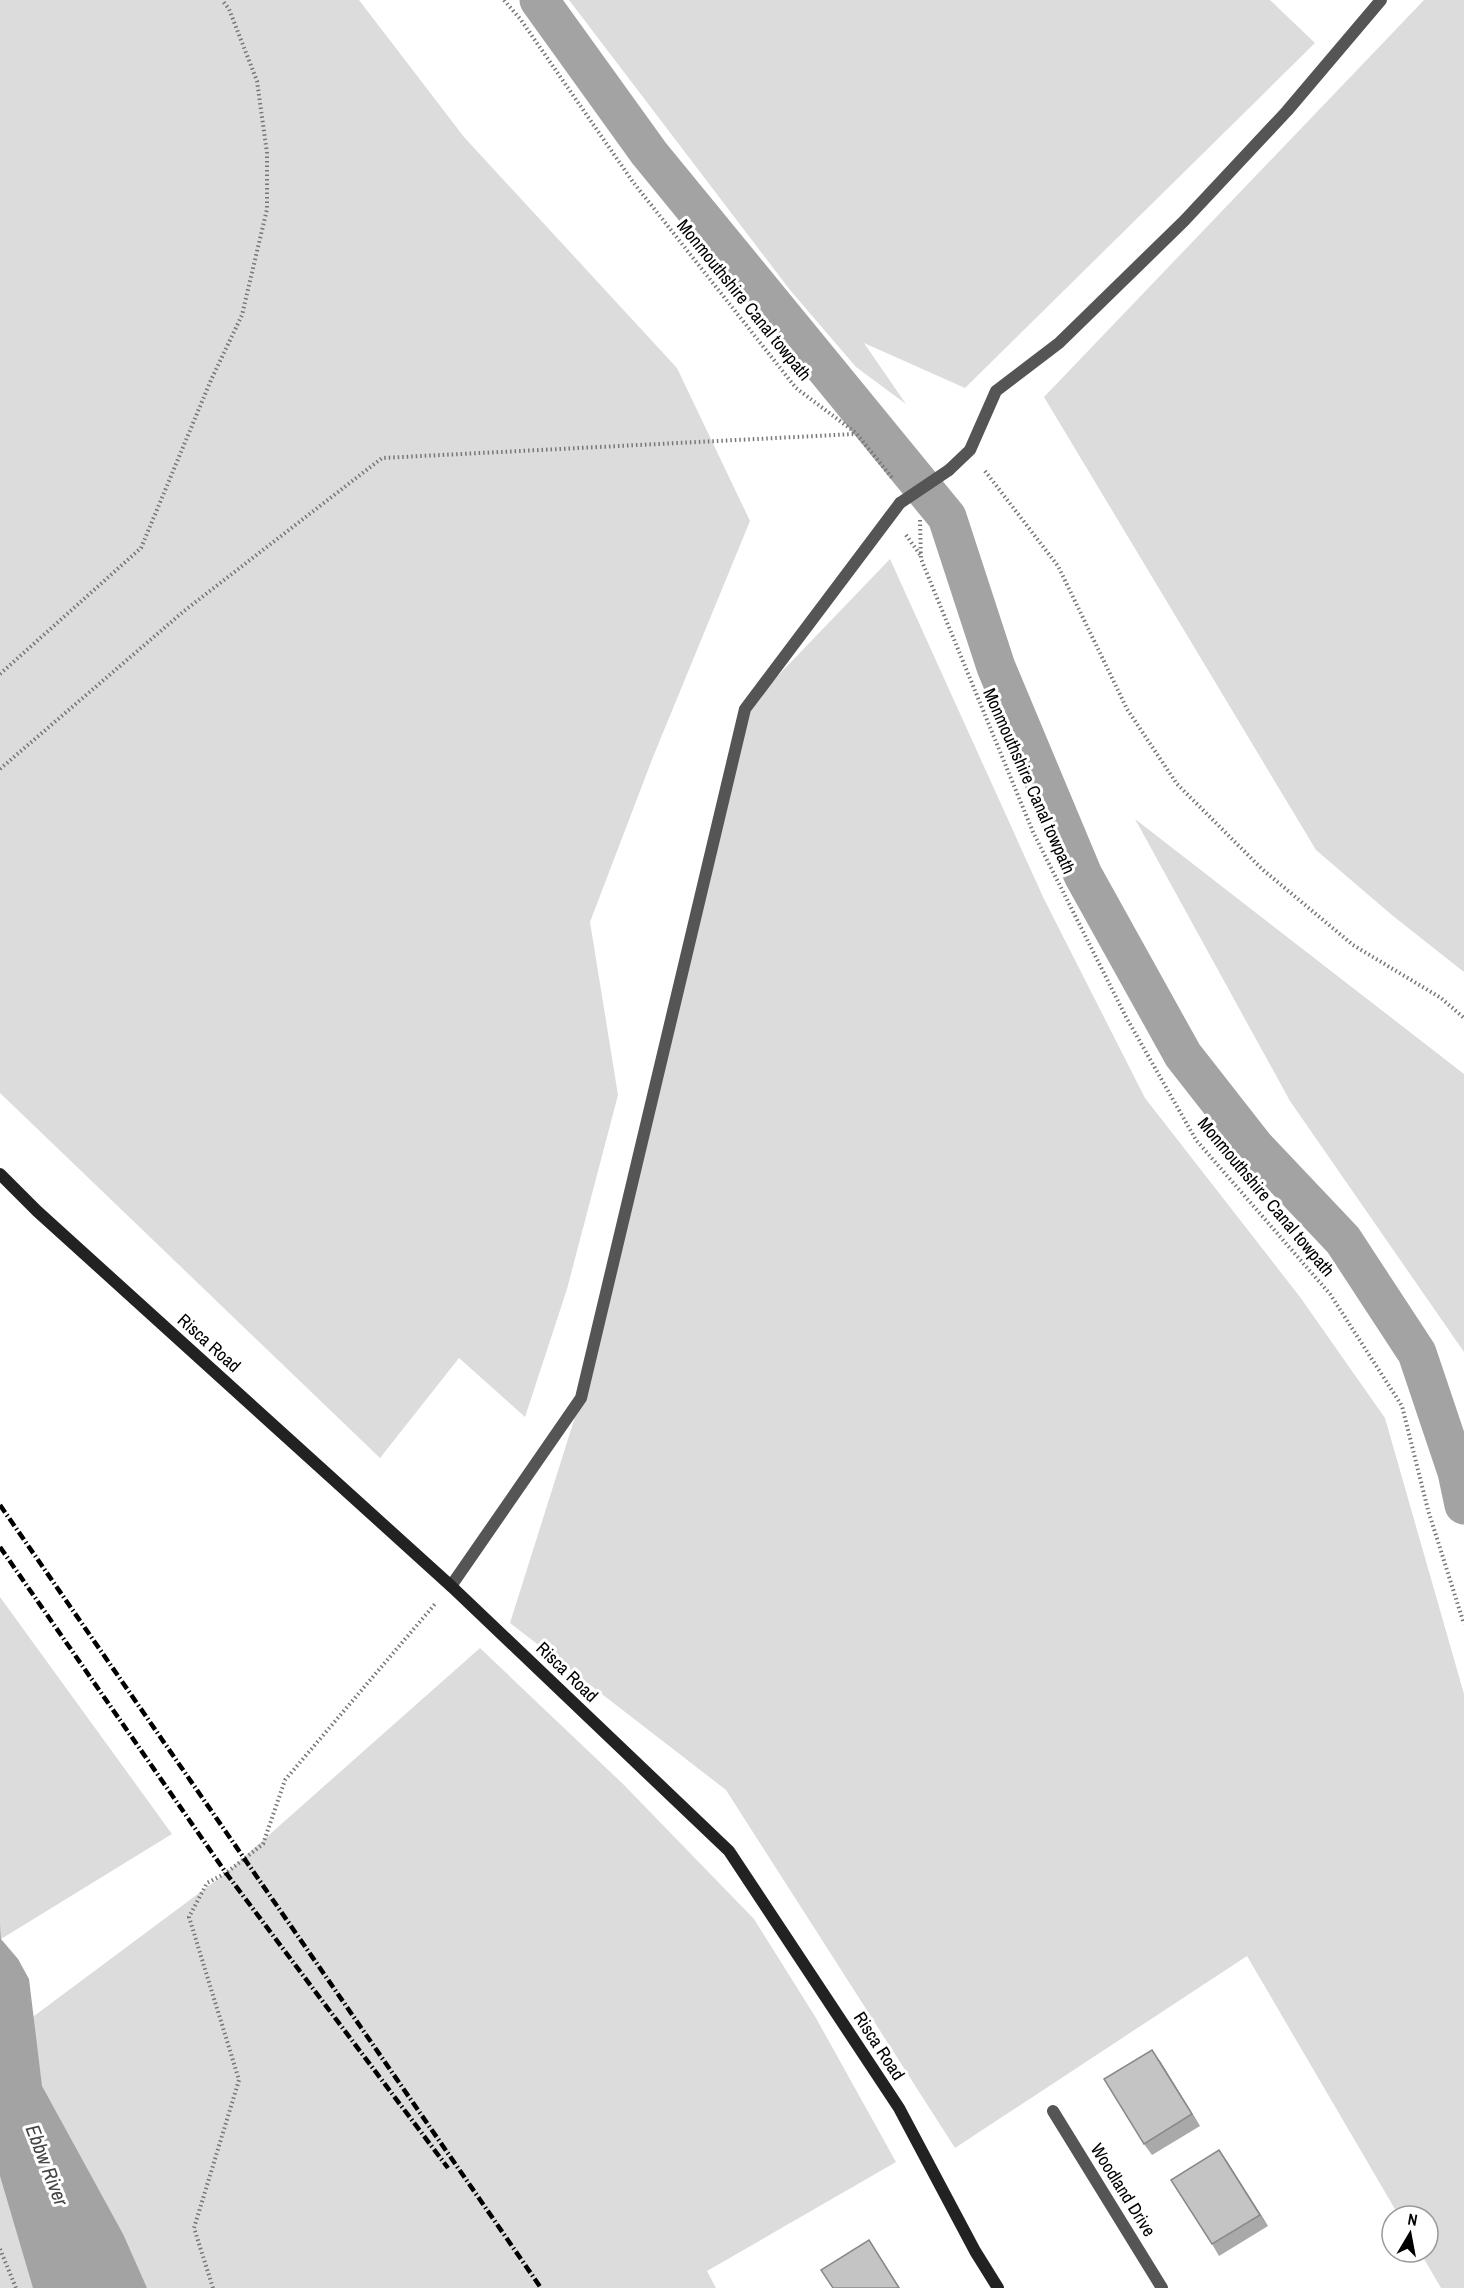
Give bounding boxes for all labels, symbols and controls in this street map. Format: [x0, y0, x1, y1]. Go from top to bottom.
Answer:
street label: Monmouthshire Canal towpath [671, 214, 817, 386]
street label: Monmouthshire Canal towpath [977, 684, 1082, 878]
street label: Monmouthshire Canal towpath [1192, 1112, 1341, 1282]
street label: Risca Road [172, 1308, 246, 1378]
street label: Risca Road [531, 1636, 604, 1707]
street label: Risca Road [848, 2007, 911, 2085]
water label: Ebbw River [20, 2120, 75, 2210]
street label: Woodland Drive [1085, 2138, 1162, 2241]
north arrow [1380, 2204, 1440, 2264]
text: N [1406, 2208, 1419, 2231]

